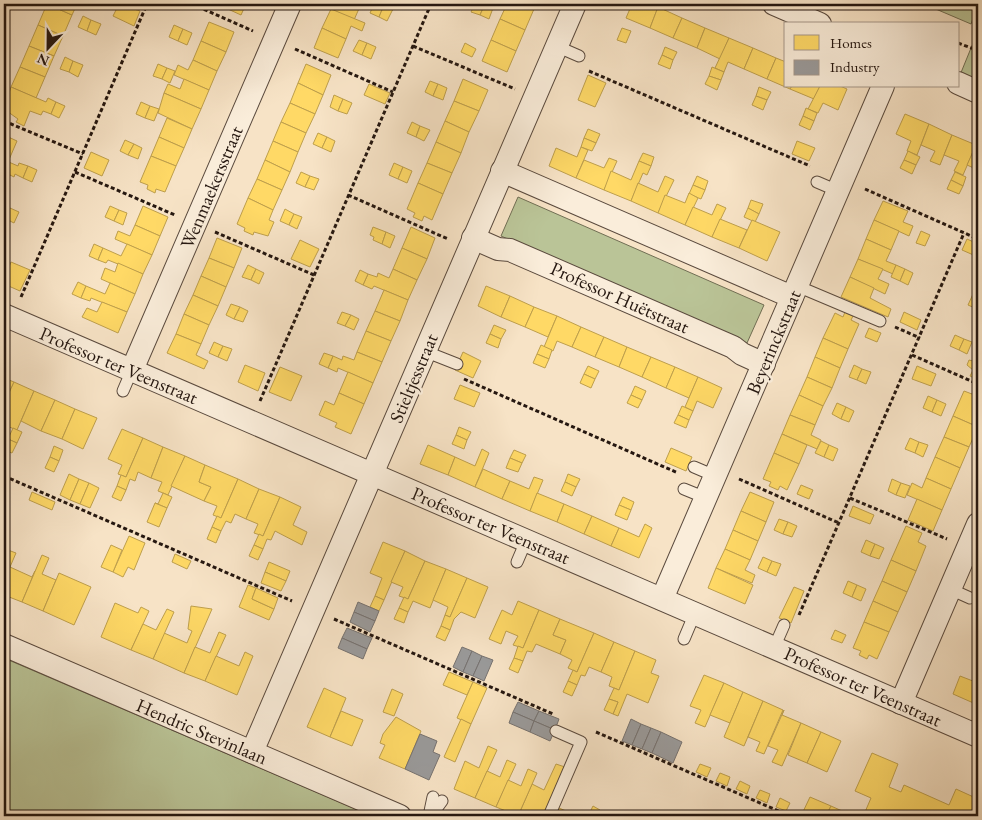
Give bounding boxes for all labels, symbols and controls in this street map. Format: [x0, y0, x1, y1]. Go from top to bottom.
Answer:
north arrow [22, 22, 72, 72]
legend [784, 22, 960, 88]
text: Homes [830, 33, 872, 52]
text: N [34, 49, 52, 71]
text: Industry [830, 57, 880, 76]
street label: Wenmaekersstraat [174, 122, 249, 252]
street label: Professor Huëtstraat [546, 256, 693, 339]
street label: Beyerinckstraat [740, 286, 807, 398]
street label: Professor ter Veenstraat [36, 321, 202, 410]
street label: Stieltjesstraat [383, 330, 444, 427]
street label: Professor ter Veenstraat [408, 481, 574, 570]
street label: Professor ter Veenstraat [780, 641, 945, 732]
street label: Hendric Stevinlaan [132, 693, 271, 770]

